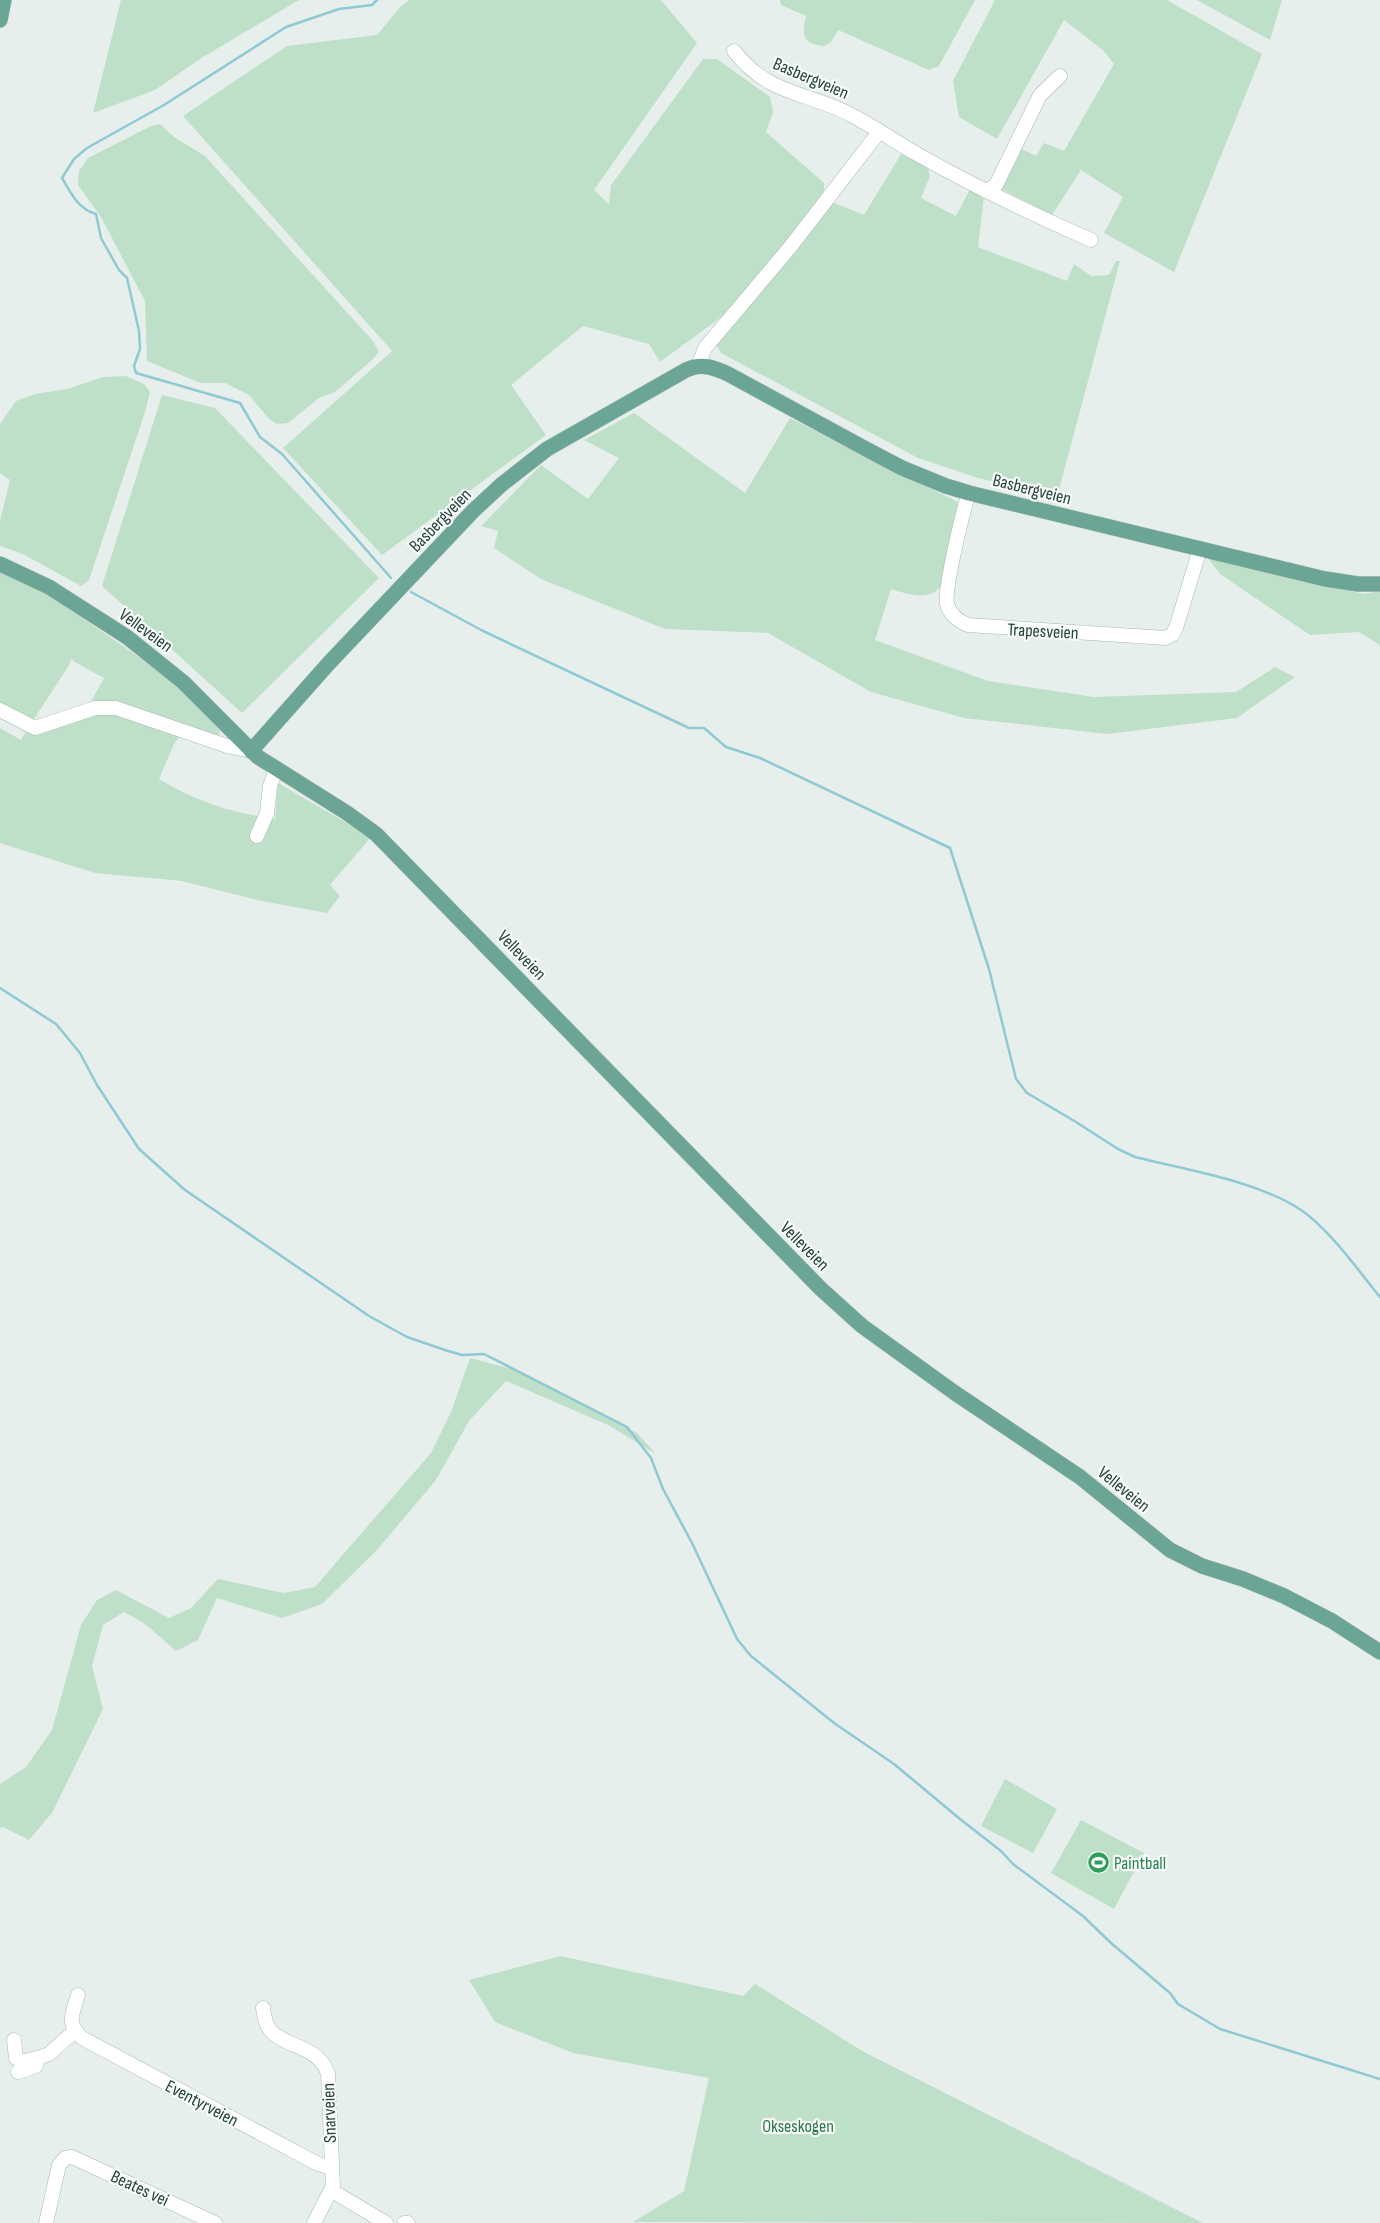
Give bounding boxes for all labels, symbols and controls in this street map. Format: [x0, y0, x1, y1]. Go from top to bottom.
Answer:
street label: Basbergveien [770, 53, 852, 104]
street label: Basbergveien [990, 470, 1073, 509]
street label: Basbergveien [405, 484, 476, 556]
street label: Velleveien [115, 604, 177, 657]
street label: Trapesveien [1007, 619, 1079, 644]
street label: Velleveien [493, 926, 550, 985]
street label: Velleveien [776, 1217, 834, 1275]
street label: Velleveien [1093, 1462, 1154, 1517]
sports icon: Paintball [1086, 1851, 1110, 1875]
place label: Paintball [1114, 1853, 1166, 1874]
street label: Eventyrveien [162, 2076, 242, 2131]
street label: Snarveien [318, 2083, 341, 2143]
park label: Okseskogen [762, 2116, 834, 2137]
street label: Beates vei [107, 2166, 172, 2211]

